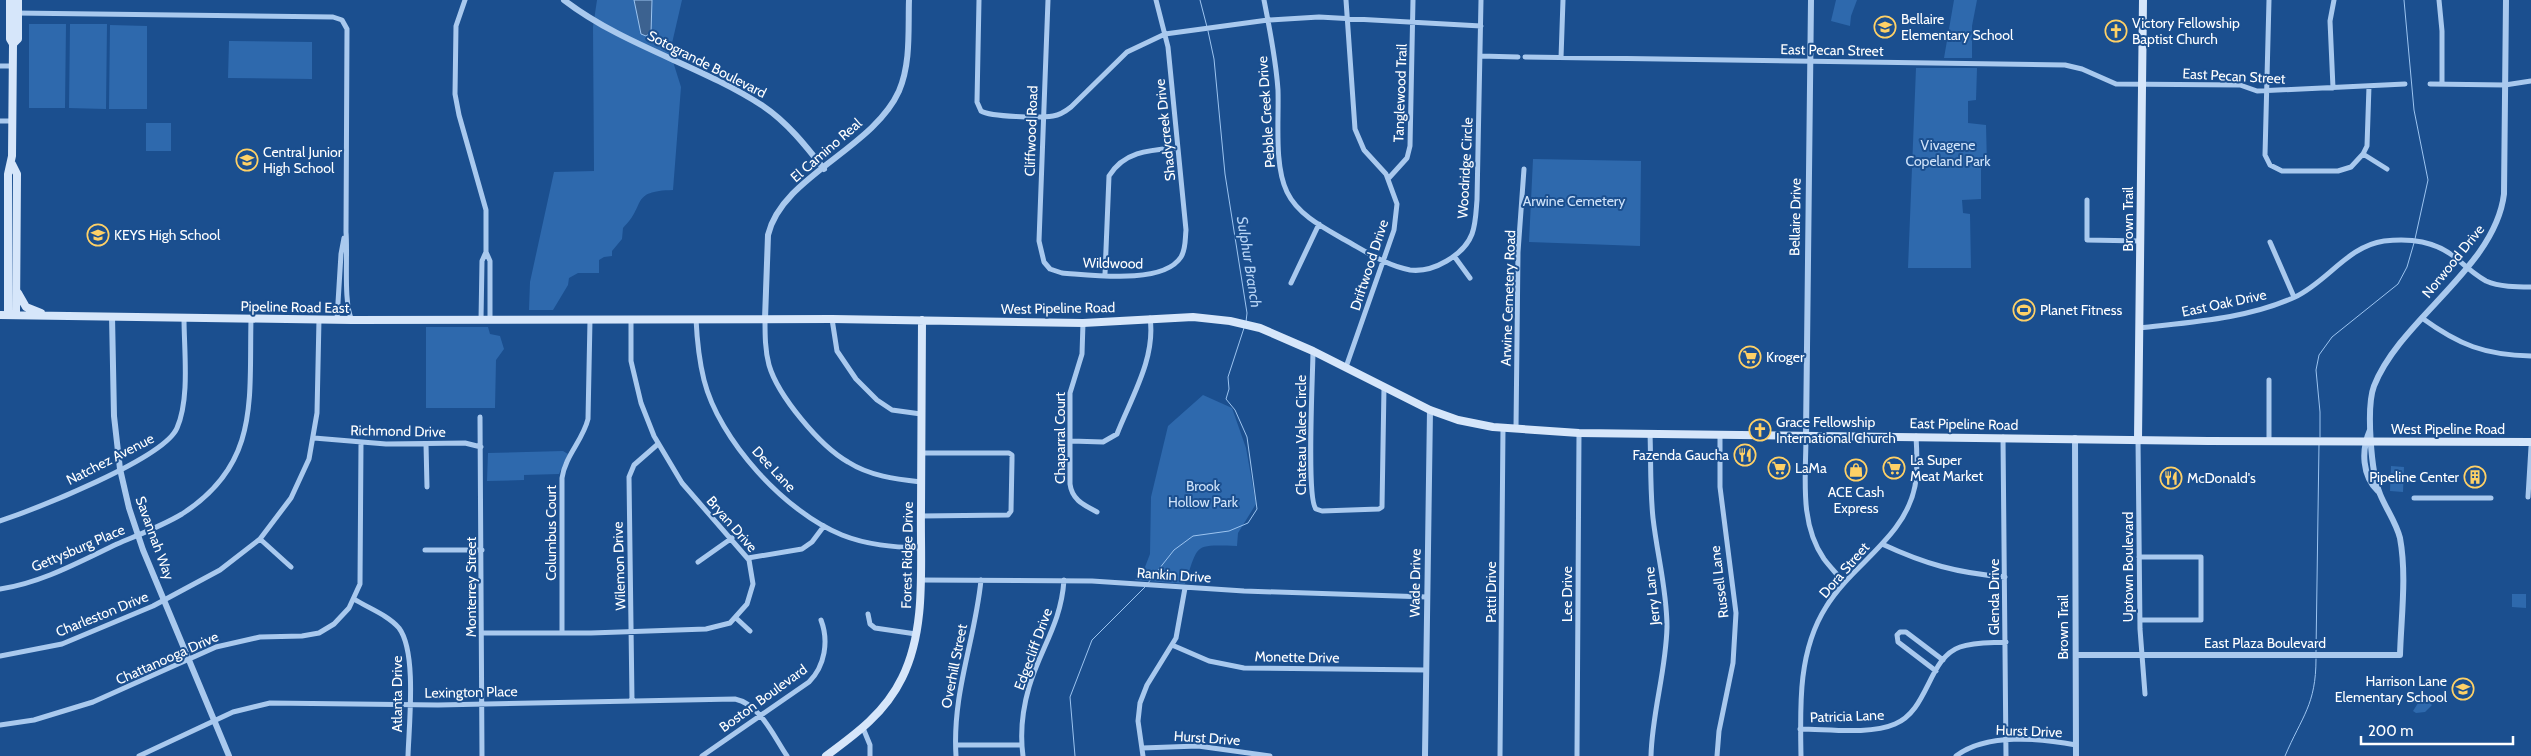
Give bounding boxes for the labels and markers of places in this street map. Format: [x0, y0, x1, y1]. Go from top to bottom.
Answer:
place label: Bellaire Elementary School [1901, 10, 2014, 44]
place label: Victory Fellowship Baptist Church [2132, 14, 2240, 48]
school or university icon: Bellaire Elementary School [1873, 15, 1897, 39]
church icon: Victory Fellowship Baptist Church [2104, 19, 2128, 43]
place label: Central Junior High School [263, 143, 343, 177]
school or university icon: Central Junior High School [235, 148, 259, 172]
school or university icon: KEYS High School [86, 223, 110, 247]
place label: KEYS High School [114, 226, 221, 244]
sports icon: Planet Fitness [2012, 298, 2036, 322]
place label: Planet Fitness [2040, 301, 2123, 319]
supermarket icon: Kroger [1738, 345, 1762, 369]
place label: Kroger [1766, 348, 1805, 366]
place label: Grace Fellowship International Church [1776, 413, 1896, 447]
church icon: Grace Fellowship International Church [1748, 418, 1772, 442]
restaurant icon: Fazenda Gaucha [1733, 443, 1757, 467]
place label: Fazenda Gaucha [1633, 446, 1729, 464]
place label: La Super Meat Market [1910, 451, 1983, 485]
supermarket icon: LaMa [1767, 456, 1791, 480]
supermarket icon: La Super Meat Market [1882, 456, 1906, 480]
shop icon: ACE Cash Express [1844, 458, 1868, 482]
place label: LaMa [1795, 459, 1827, 477]
building icon: Pipeline Center [2463, 465, 2487, 489]
restaurant icon: McDonald's [2159, 466, 2183, 490]
place label: Pipeline Center [2369, 468, 2460, 486]
place label: McDonald's [2187, 469, 2256, 487]
place label: ACE Cash Express [1828, 483, 1884, 517]
place label: Harrison Lane Elementary School [2335, 672, 2448, 706]
school or university icon: Harrison Lane Elementary School [2451, 677, 2475, 701]

